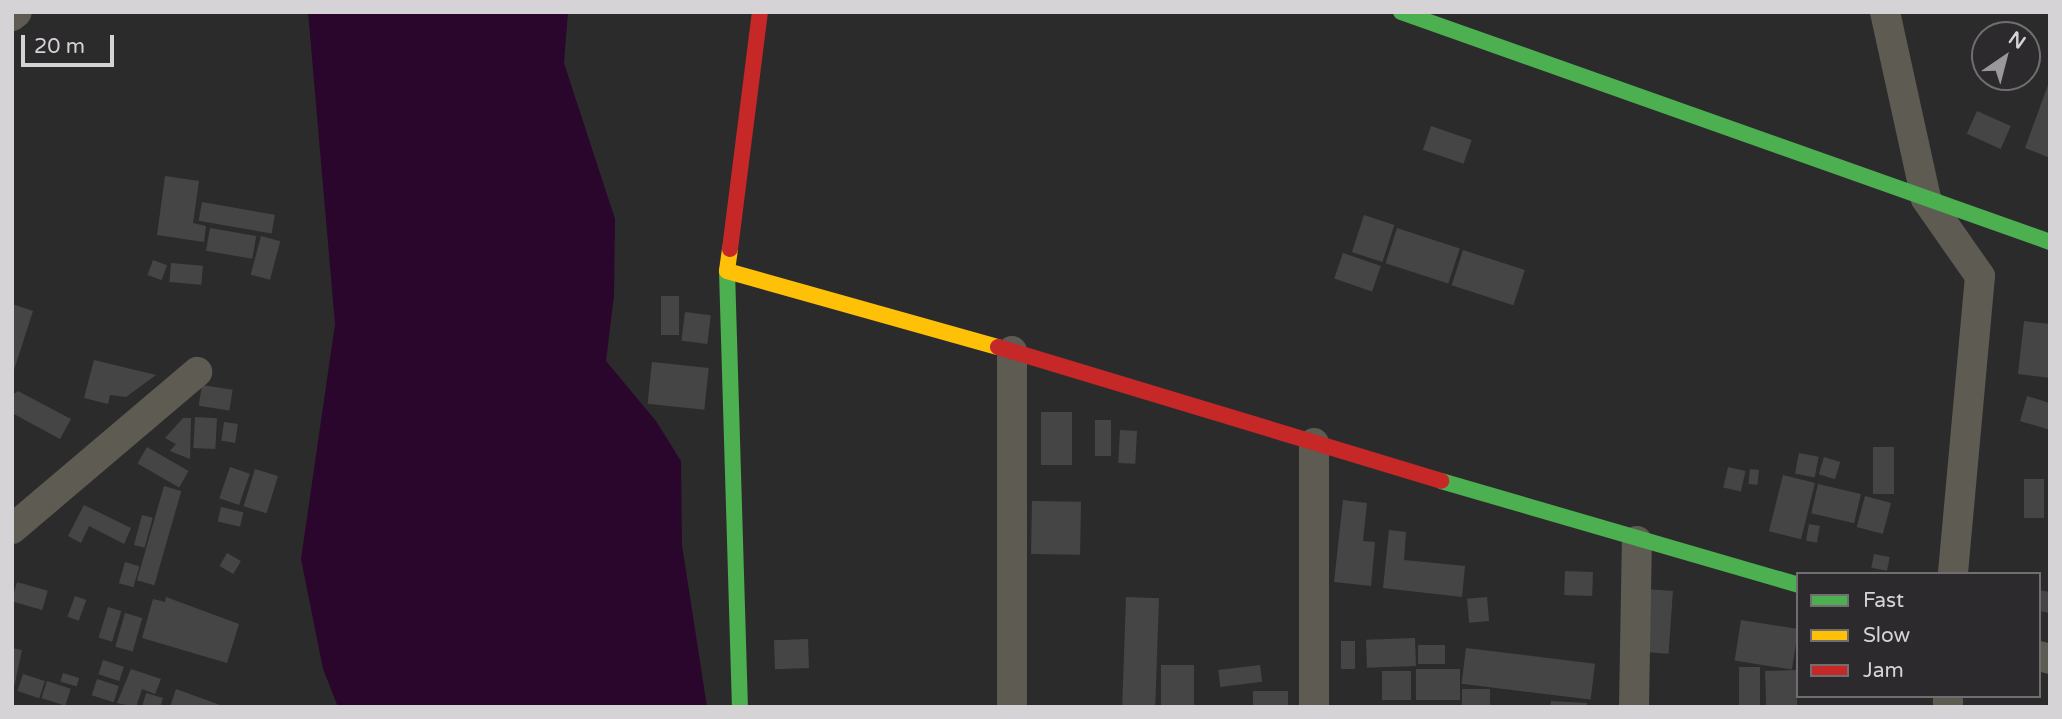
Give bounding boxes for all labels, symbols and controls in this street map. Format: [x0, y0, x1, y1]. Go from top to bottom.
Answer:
scale bar [24, 21, 117, 65]
north arrow [1971, 21, 2041, 91]
text: N [2004, 27, 2029, 54]
text: 20 m [34, 34, 85, 59]
legend [1796, 572, 2041, 698]
text: Fast [1863, 588, 1904, 613]
text: Slow [1863, 623, 1910, 648]
text: Jam [1863, 658, 1904, 683]

